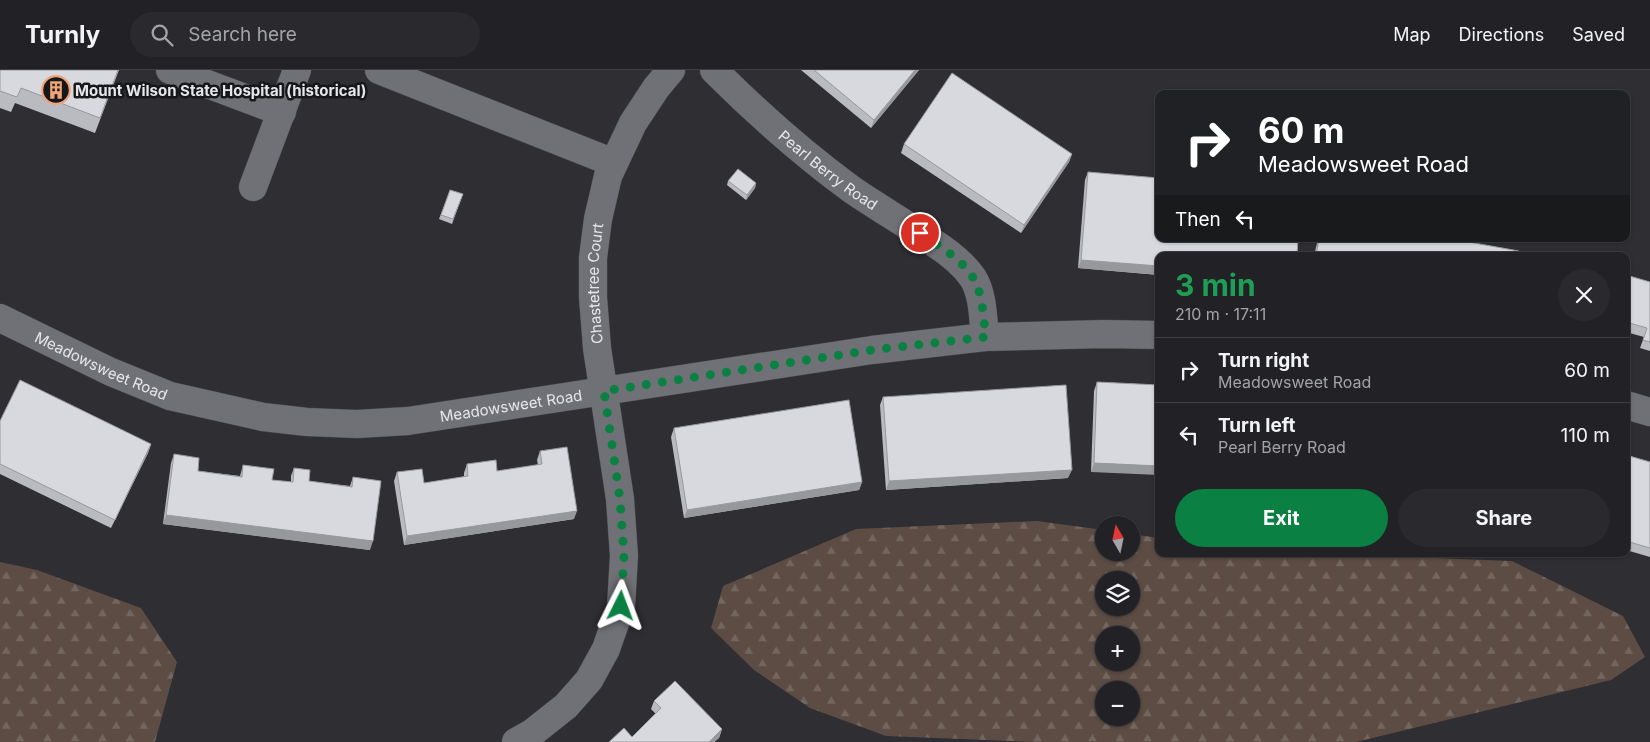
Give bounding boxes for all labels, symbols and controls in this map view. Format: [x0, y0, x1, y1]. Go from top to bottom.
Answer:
search box [130, 12, 480, 57]
text: Turnly [25, 20, 100, 49]
icon: search [148, 21, 176, 49]
text: Search here [188, 23, 297, 46]
text: Map [1393, 24, 1431, 45]
text: Directions [1459, 24, 1544, 45]
text: Saved [1572, 24, 1625, 45]
building icon: Mount Wilson State Hospital (historical) [41, 75, 71, 105]
place label: Mount Wilson State Hospital (historical) [75, 81, 366, 100]
text: 60 m [1258, 109, 1345, 151]
icon: right [1175, 110, 1240, 175]
street label: Pearl Berry Road [775, 126, 881, 214]
text: Meadowsweet Road [1258, 151, 1469, 177]
icon: left [1231, 205, 1259, 233]
text: Then [1175, 208, 1221, 231]
pin [899, 212, 941, 254]
icon: arrive [906, 219, 934, 247]
street label: Chastetree Court [583, 222, 607, 345]
text: 3 min [1175, 267, 1256, 303]
button: close [1558, 269, 1610, 321]
text: 210 m · 17:11 [1175, 304, 1266, 324]
street label: Meadowsweet Road [32, 327, 171, 404]
text: Turn right [1218, 349, 1309, 372]
icon: right [1175, 356, 1203, 384]
text: 60 m [1564, 359, 1610, 382]
text: Meadowsweet Road [1218, 372, 1371, 392]
street label: Meadowsweet Road [438, 385, 583, 426]
text: Turn left [1218, 414, 1296, 437]
icon: left [1175, 421, 1203, 449]
text: 110 m [1561, 424, 1610, 447]
text: Pearl Berry Road [1218, 437, 1346, 457]
button: Exit [1175, 489, 1388, 547]
button: Share [1398, 489, 1610, 547]
north arrow [1095, 516, 1140, 561]
map controls [1095, 516, 1140, 726]
button: layers [1095, 571, 1140, 616]
position arrow [594, 579, 646, 631]
button: + [1095, 626, 1140, 671]
button: − [1095, 681, 1140, 726]

